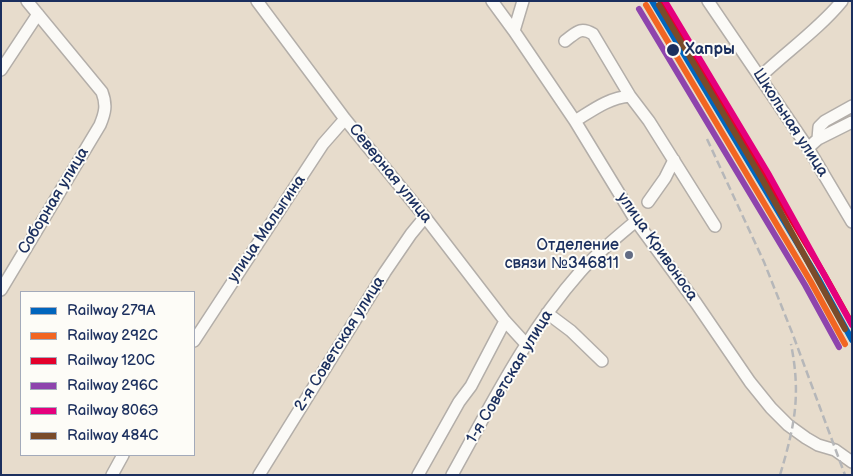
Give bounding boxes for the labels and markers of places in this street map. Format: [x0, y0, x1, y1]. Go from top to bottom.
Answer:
place label: Хапры [685, 40, 735, 60]
marker: Хапры [665, 42, 681, 58]
place label: Отделение связи №346811 [505, 236, 619, 274]
marker: Отделение связи №346811 [623, 249, 635, 261]

